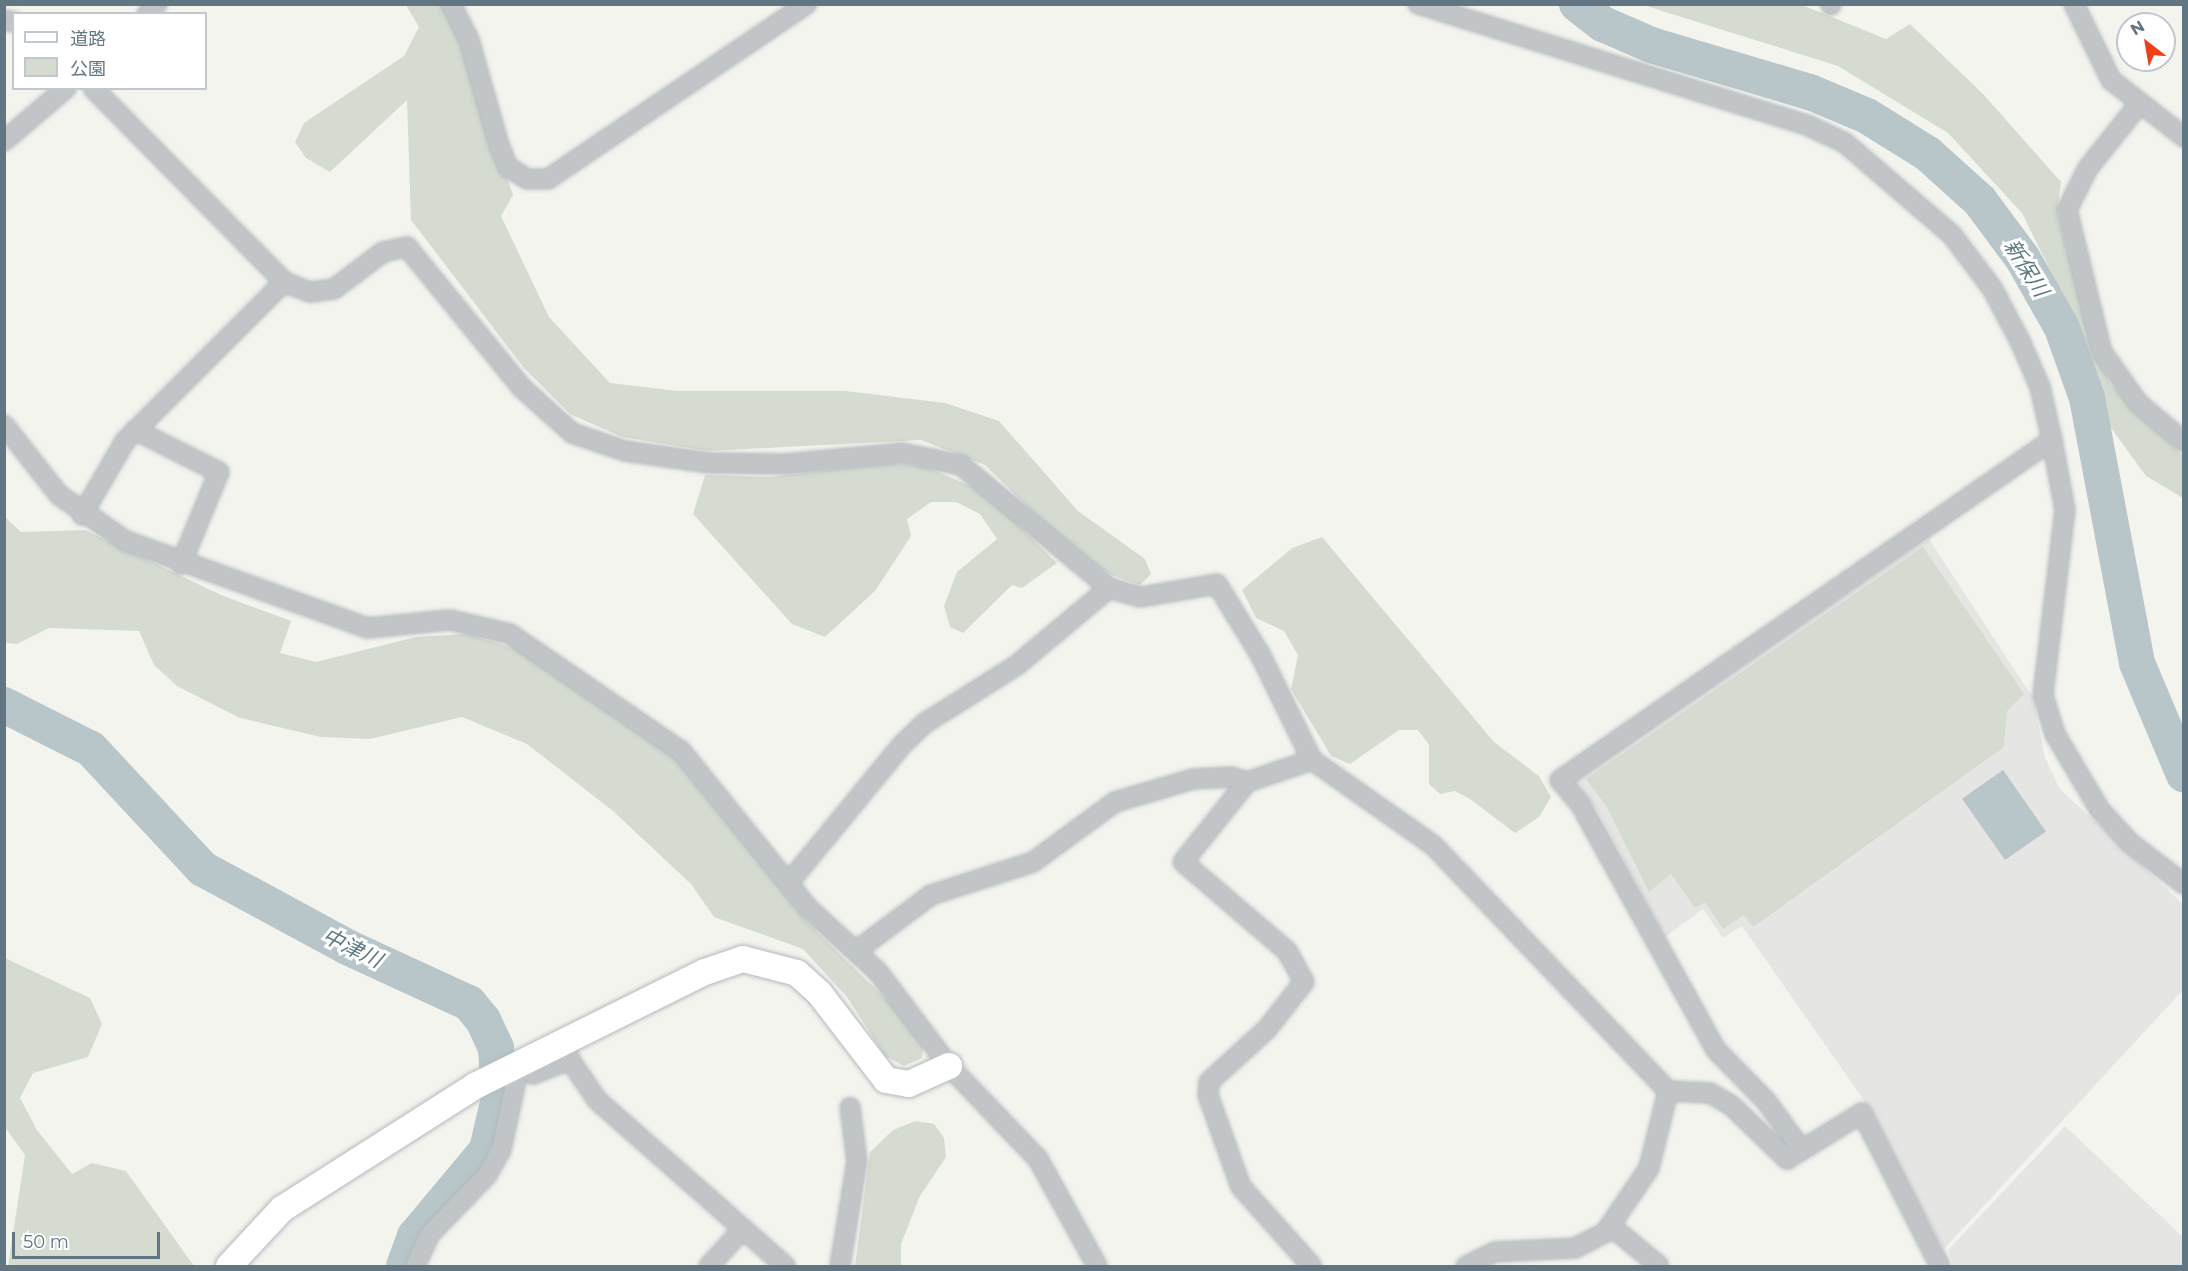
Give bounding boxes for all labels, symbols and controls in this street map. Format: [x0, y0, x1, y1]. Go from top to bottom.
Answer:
legend [12, 12, 207, 90]
north arrow [2116, 12, 2176, 72]
text: N [2127, 16, 2148, 39]
text: 道路 [70, 28, 106, 50]
text: 公園 [70, 58, 106, 80]
water label: 新保川 [1999, 235, 2053, 301]
water label: 中津川 [318, 923, 386, 973]
scale bar [15, 1220, 164, 1258]
text: 50 m [23, 1231, 69, 1253]

